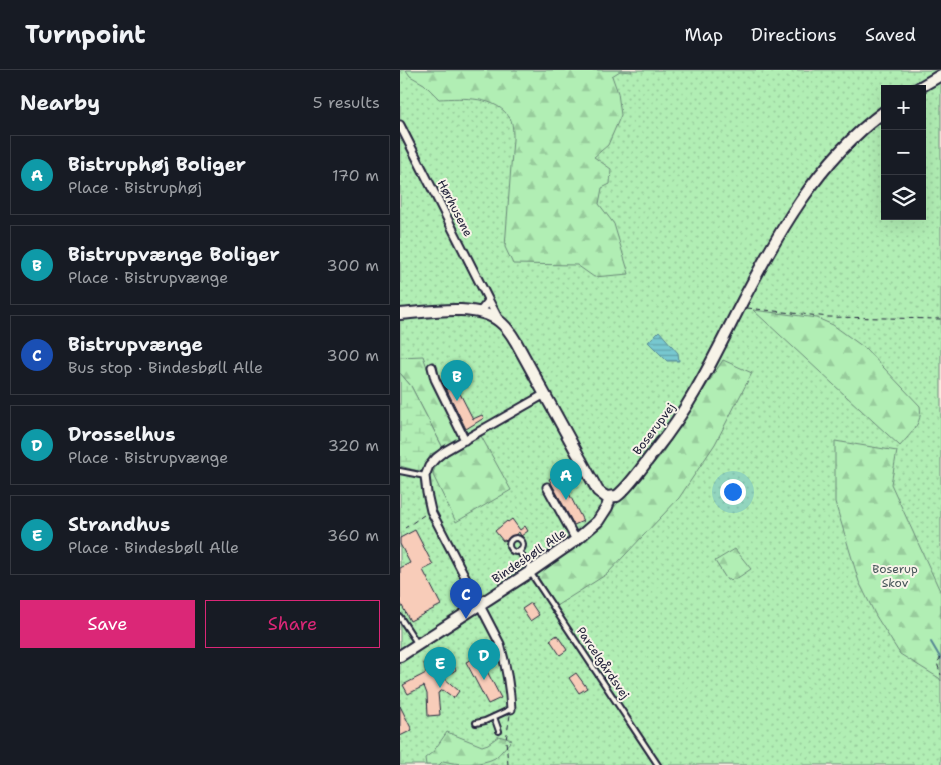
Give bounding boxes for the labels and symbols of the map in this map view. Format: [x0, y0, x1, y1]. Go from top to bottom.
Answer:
street label: Hørhusene [434, 177, 476, 239]
pin: B [441, 360, 473, 401]
street label: Boserupvej [629, 400, 679, 458]
pin: A [550, 459, 582, 500]
your location [720, 479, 746, 505]
street label: Bindesbøll Alle [489, 525, 569, 587]
park label: Boserup Skov [872, 561, 918, 591]
pin: C [450, 578, 482, 619]
street label: Parcelgårdsvej [573, 624, 633, 702]
pin: D [468, 639, 500, 680]
pin: E [424, 647, 456, 688]

